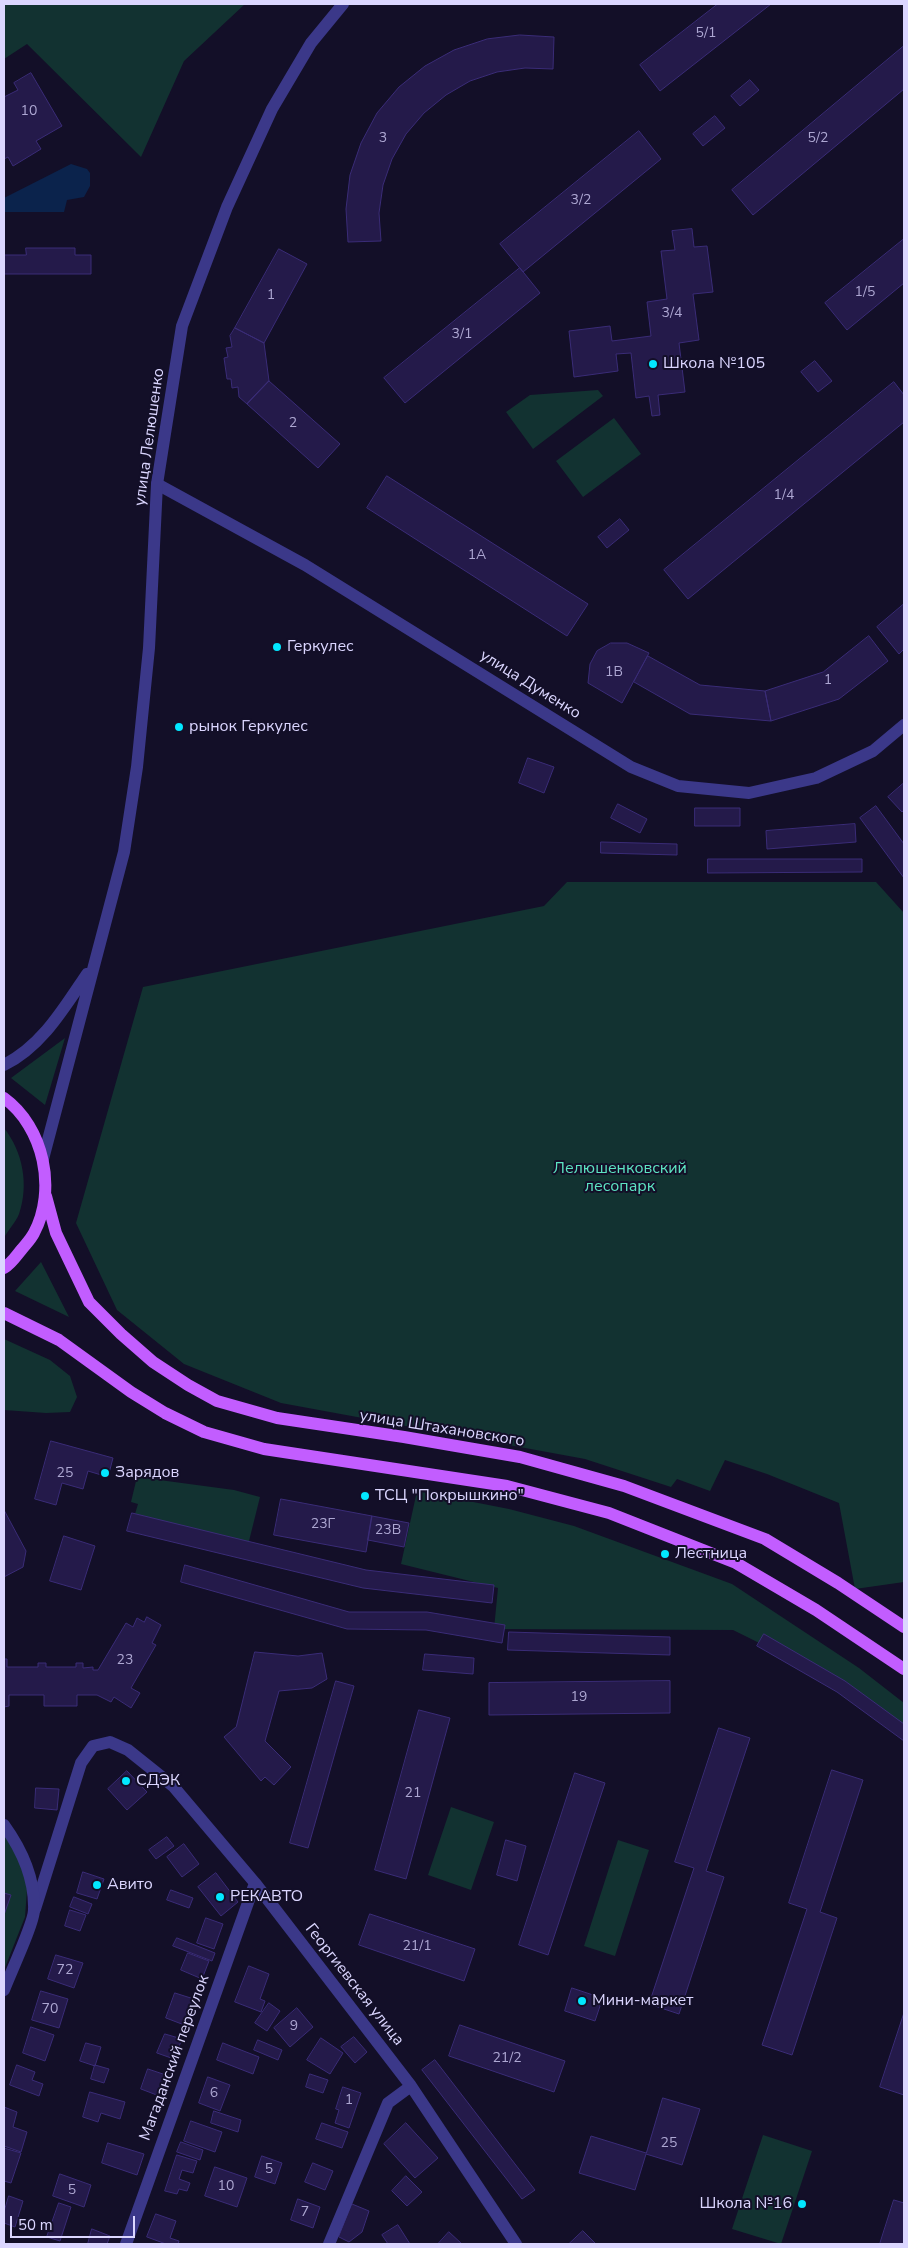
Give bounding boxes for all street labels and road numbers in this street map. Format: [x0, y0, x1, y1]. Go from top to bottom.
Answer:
street label: улица Лелюшенко [131, 367, 169, 507]
street label: улица Думенко [476, 646, 584, 724]
street label: улица Штахановского [358, 1406, 526, 1452]
street label: Георгиевская улица [300, 1920, 408, 2050]
street label: Магаданский переулок [136, 1973, 214, 2143]

